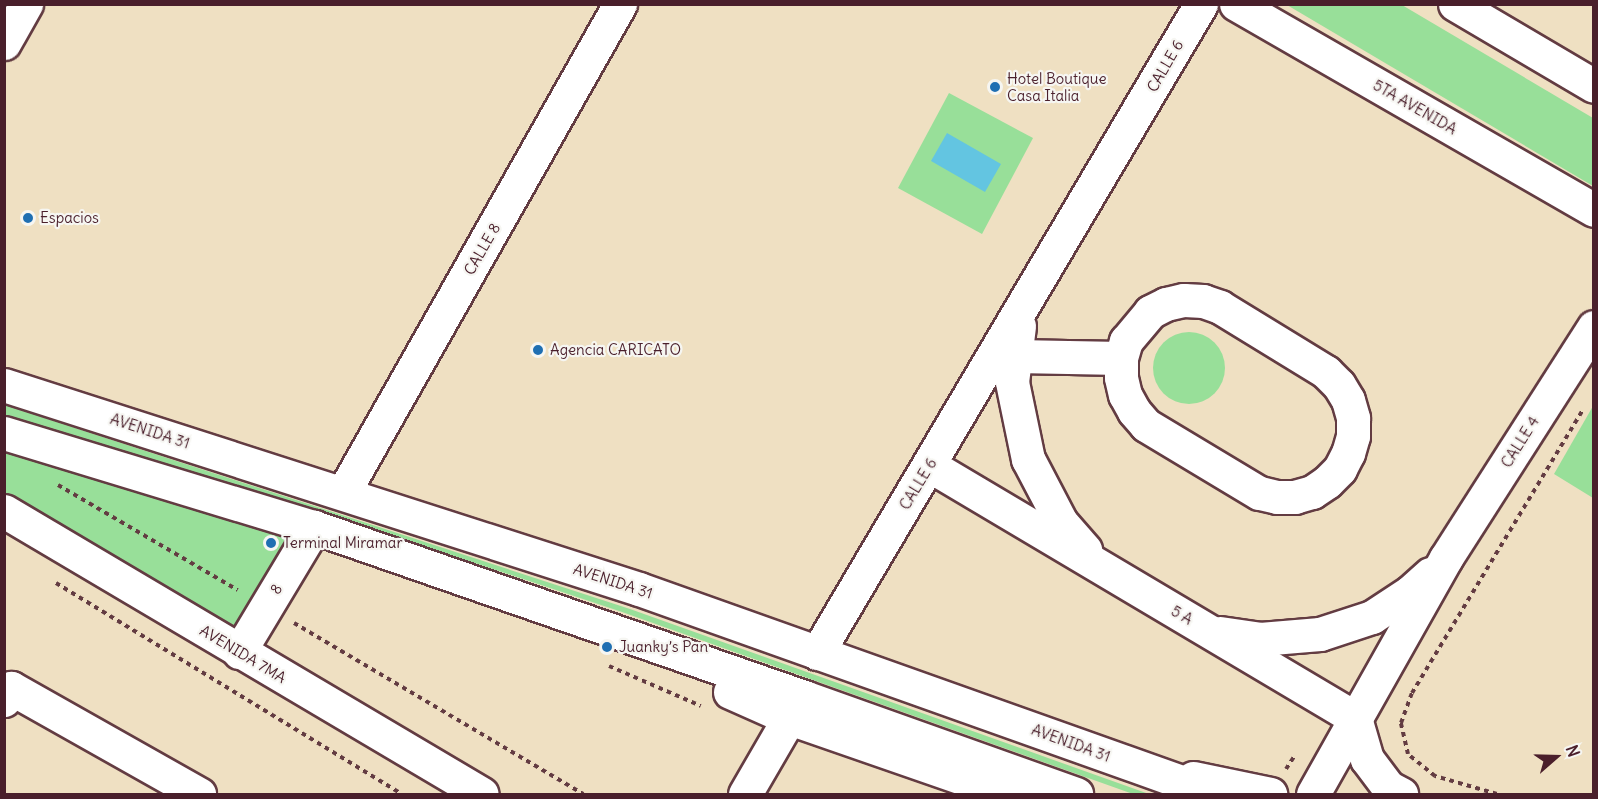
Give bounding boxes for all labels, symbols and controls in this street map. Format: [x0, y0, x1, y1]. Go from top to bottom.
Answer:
street label: CALLE 6 [1143, 37, 1187, 95]
place label: Hotel Boutique Casa Italia [1007, 69, 1106, 104]
street label: 5TA AVENIDA [1370, 76, 1460, 138]
marker: Hotel Boutique Casa Italia [988, 80, 1002, 94]
place label: Espacios [40, 209, 99, 227]
marker: Espacios [21, 211, 35, 225]
street label: CALLE 8 [460, 220, 504, 278]
place label: Agencia CARICATO [550, 341, 681, 359]
marker: Agencia CARICATO [531, 343, 545, 357]
street label: AVENIDA 31 [108, 410, 192, 452]
street label: CALLE 4 [1497, 413, 1543, 471]
street label: CALLE 6 [896, 455, 940, 513]
place label: Terminal Miramar [283, 534, 403, 552]
marker: Terminal Miramar [264, 536, 278, 550]
street label: AVENIDA 31 [571, 560, 655, 602]
street label: 8 [266, 581, 286, 597]
street label: 5 A [1168, 602, 1196, 628]
street label: AVENIDA 7MA [197, 621, 289, 687]
place label: Juanky’s Pan [619, 638, 708, 656]
marker: Juanky’s Pan [600, 640, 614, 654]
street label: AVENIDA 31 [1029, 720, 1113, 766]
north arrow [1526, 727, 1586, 787]
text: N [1562, 742, 1584, 759]

